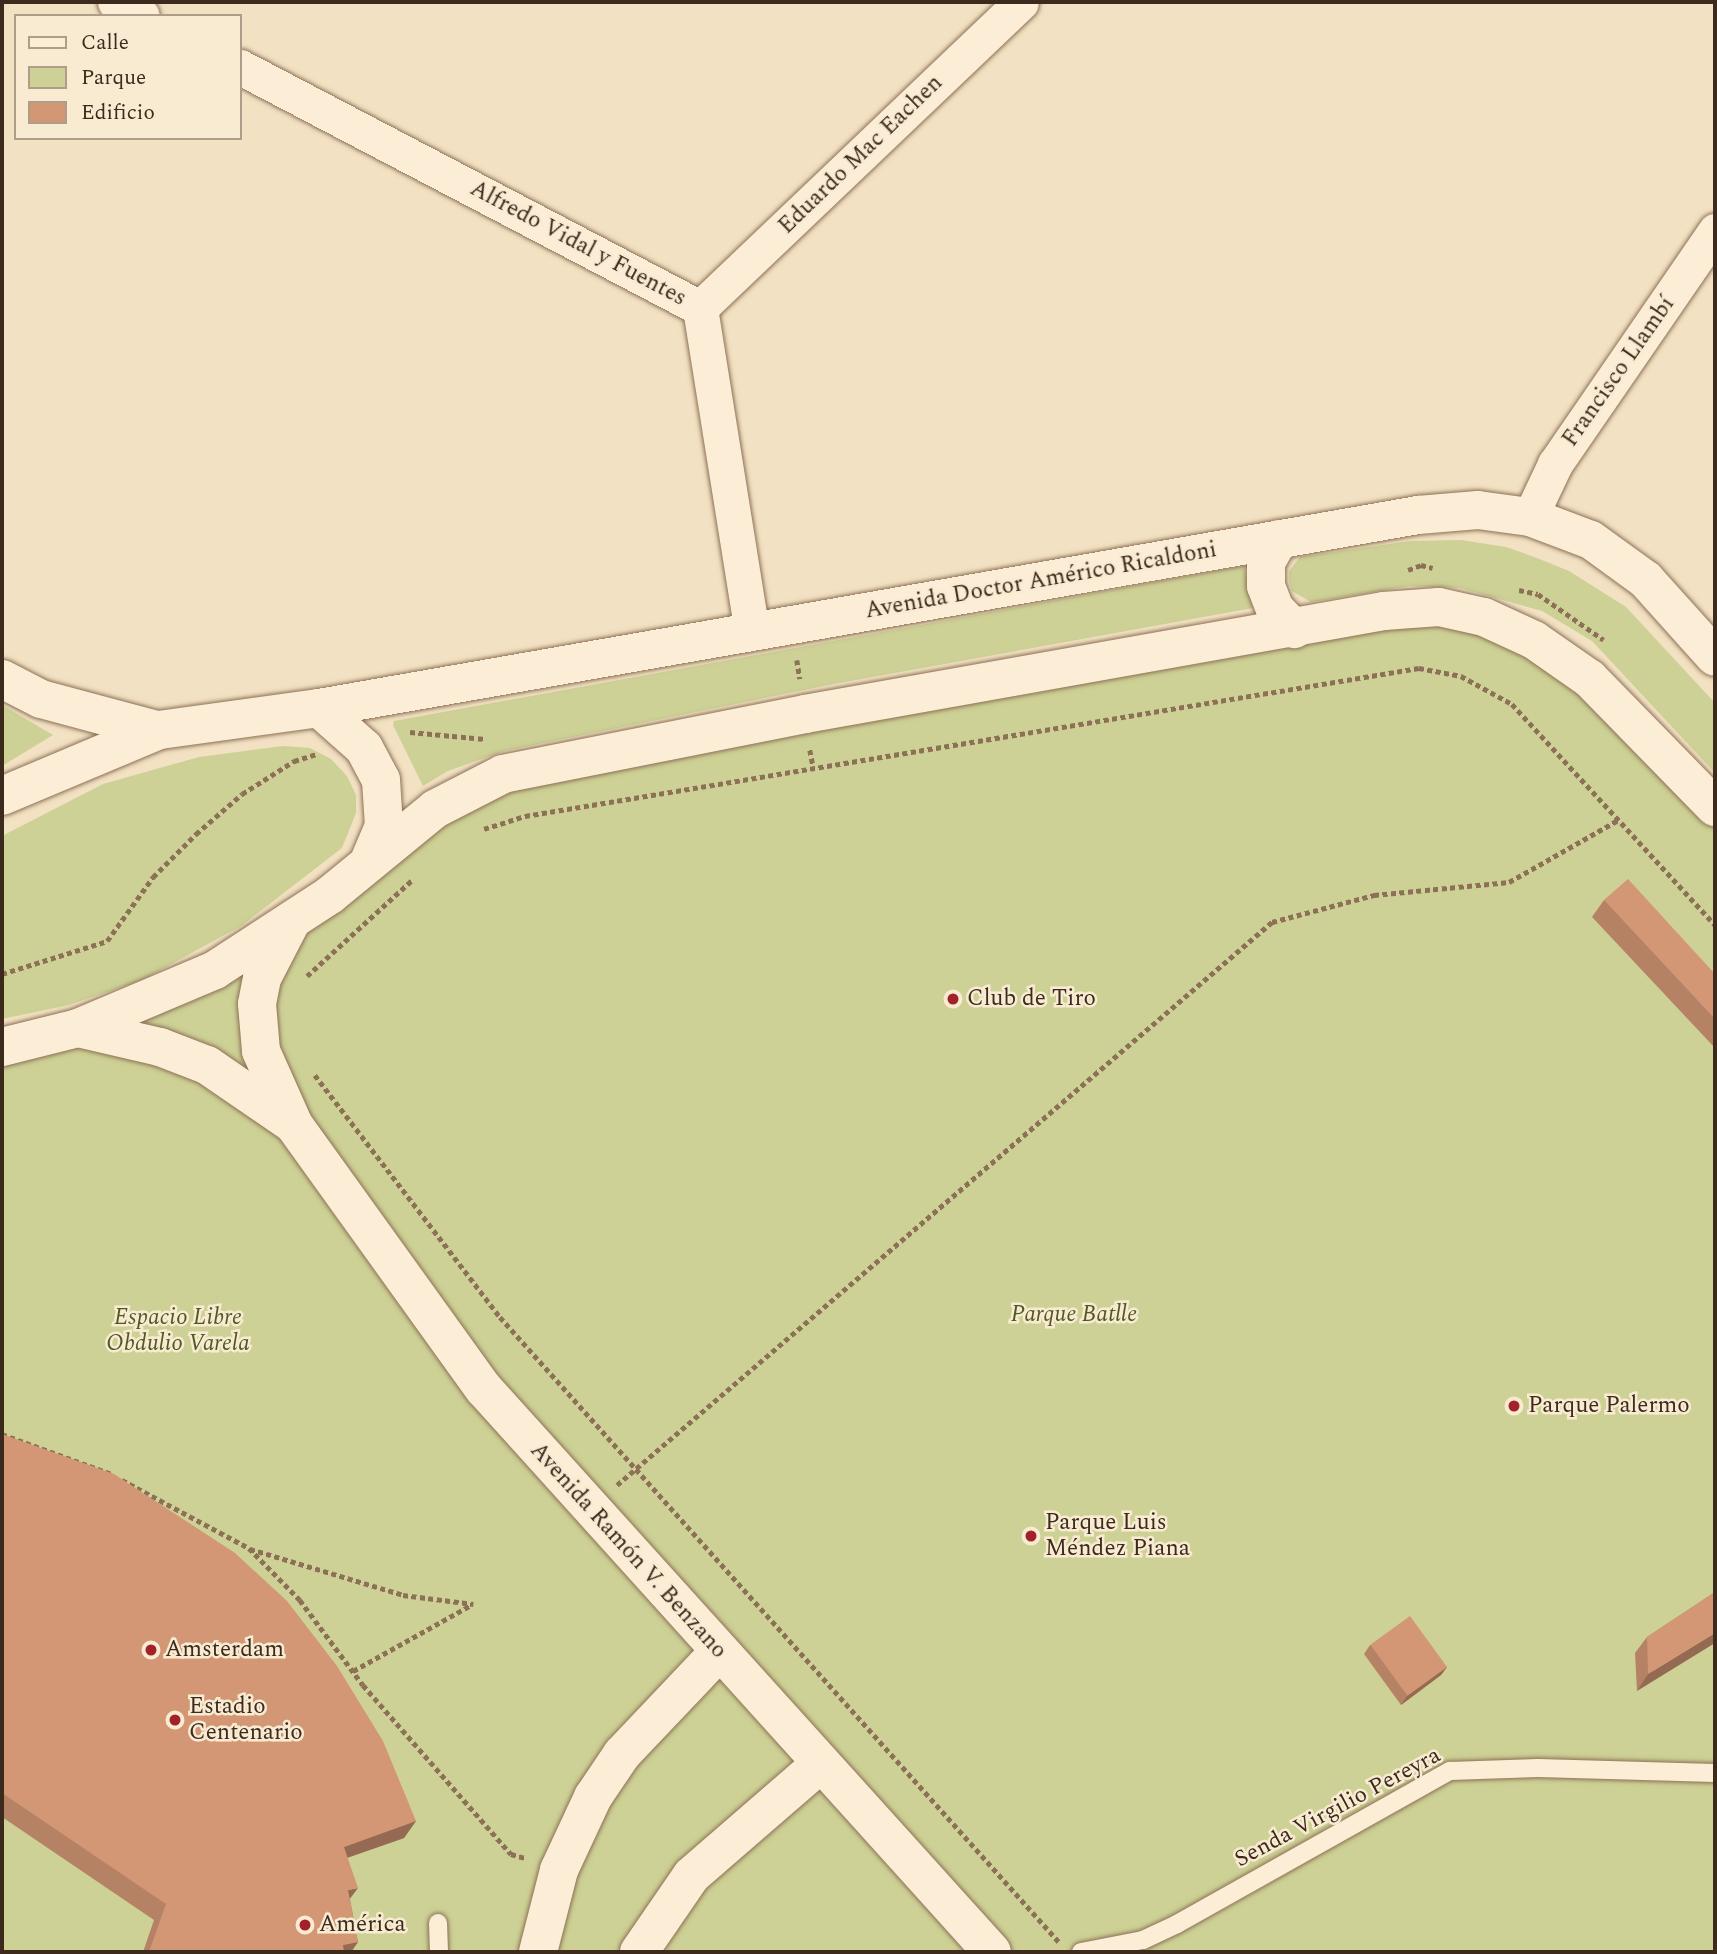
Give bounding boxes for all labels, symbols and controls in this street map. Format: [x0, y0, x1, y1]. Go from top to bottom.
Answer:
legend [14, 14, 242, 140]
text: Calle [81, 27, 129, 59]
text: Parque [81, 62, 146, 94]
street label: Eduardo Mac Eachen [773, 70, 949, 240]
text: Edificio [81, 97, 155, 129]
street label: Alfredo Vidal y Fuentes [465, 175, 691, 313]
street label: Francisco Llambí [1557, 292, 1681, 452]
street label: Avenida Doctor Américo Ricaldoni [863, 536, 1219, 626]
place label: Club de Tiro [967, 985, 1096, 1013]
marker: Club de Tiro [945, 991, 961, 1007]
park label: Parque Batlle [1011, 1301, 1137, 1329]
park label: Espacio Libre Obdulio Varela [106, 1304, 250, 1358]
place label: Parque Palermo [1528, 1392, 1690, 1420]
marker: Parque Palermo [1506, 1398, 1522, 1414]
street label: Avenida Ramón V. Benzano [524, 1437, 732, 1665]
place label: Parque Luis Méndez Piana [1045, 1509, 1190, 1563]
marker: Parque Luis Méndez Piana [1023, 1528, 1039, 1544]
place label: Amsterdam [165, 1636, 284, 1664]
marker: Amsterdam [143, 1642, 159, 1658]
place label: Estadio Centenario [189, 1693, 303, 1747]
marker: Estadio Centenario [167, 1712, 183, 1728]
street label: Senda Virgilio Pereyra [1230, 1742, 1446, 1874]
place label: América [319, 1911, 406, 1939]
marker: América [297, 1917, 313, 1933]

